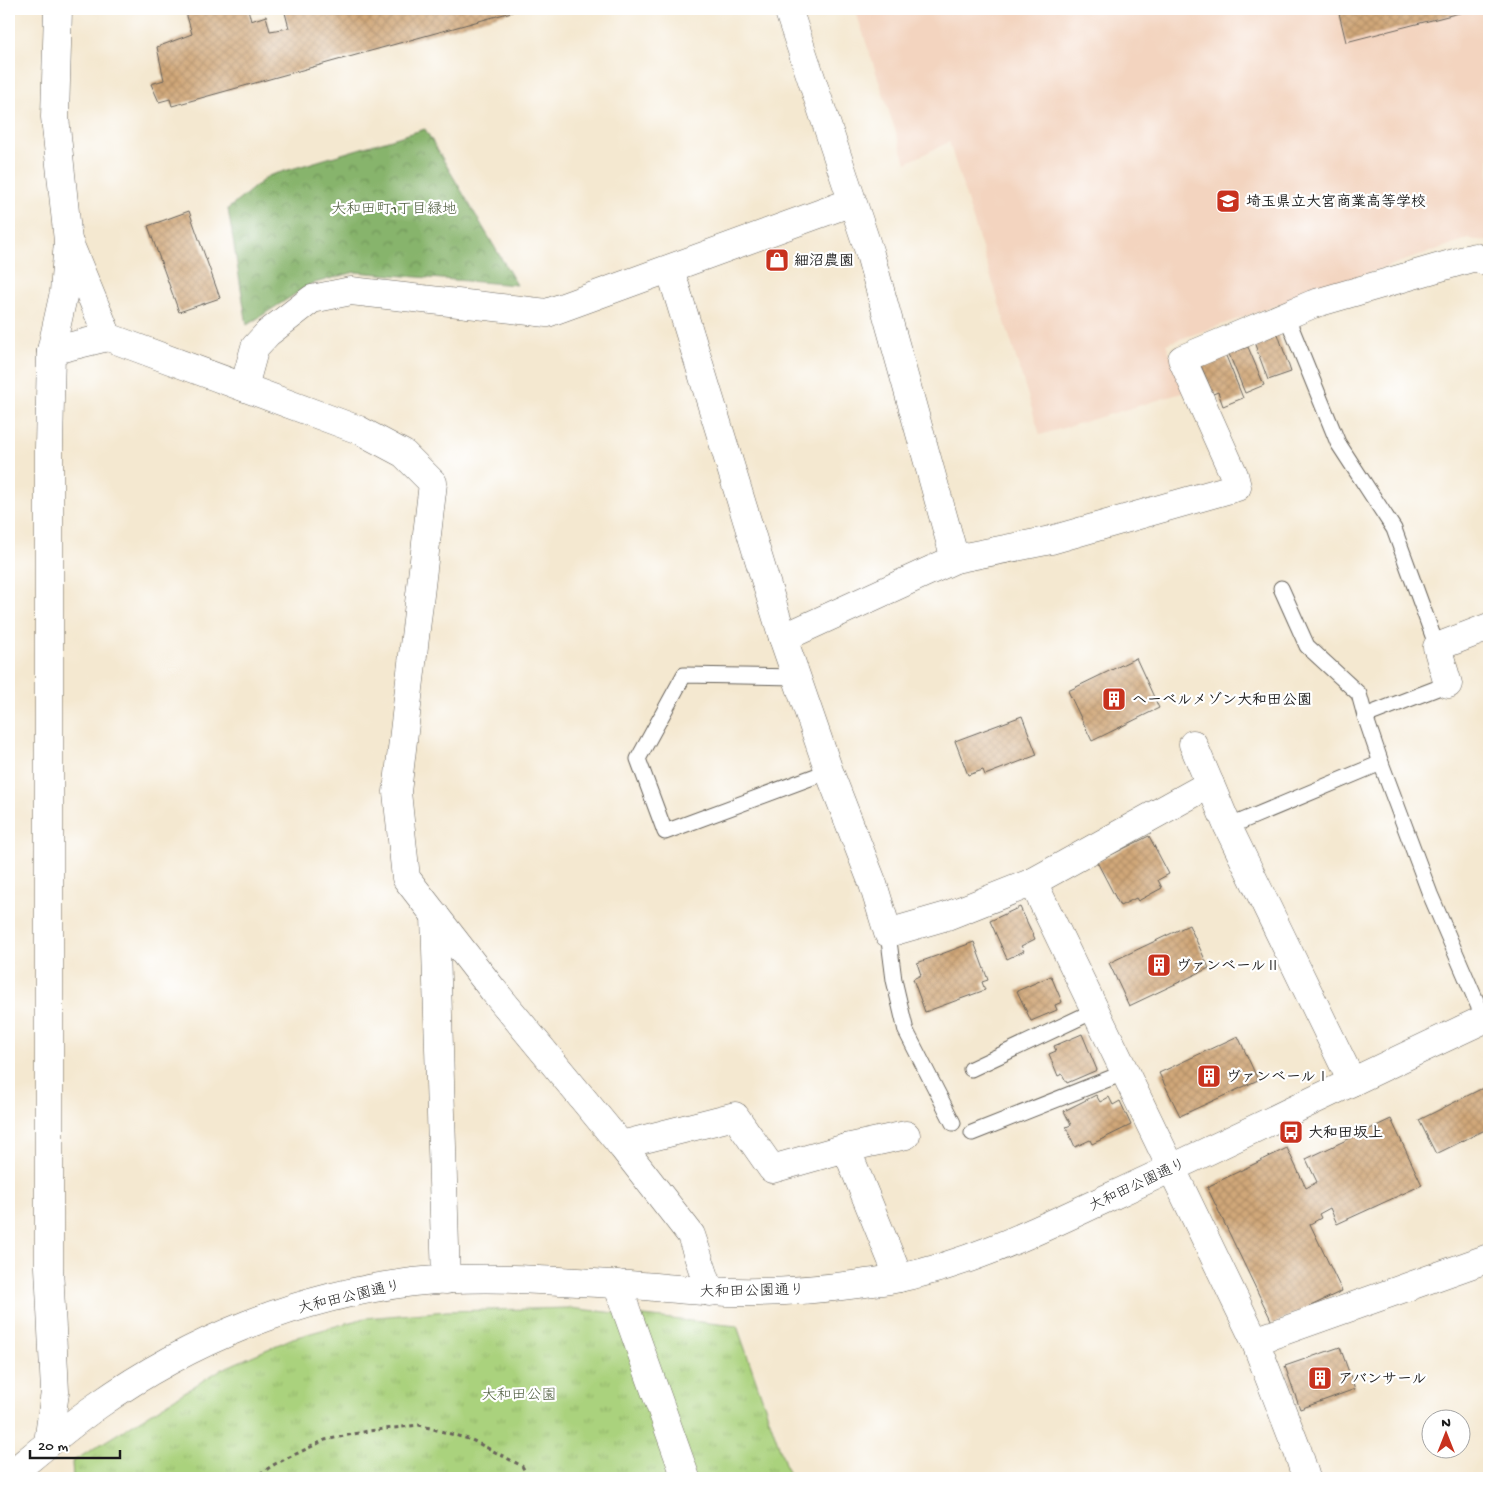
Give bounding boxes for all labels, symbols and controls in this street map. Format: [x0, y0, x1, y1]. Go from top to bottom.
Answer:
school or university icon: 埼玉県立大宮商業高等学校 [1215, 188, 1241, 214]
place label: 埼玉県立大宮商業高等学校 [1246, 193, 1426, 212]
park label: 大和田町1丁目緑地 [331, 200, 457, 219]
shop icon: 細沼農園 [764, 247, 790, 273]
place label: 細沼農園 [794, 252, 854, 271]
building icon: ヘーベルメゾン大和田公園 [1101, 686, 1127, 712]
place label: ヘーベルメゾン大和田公園 [1132, 691, 1312, 710]
building icon: ヴァンベールⅡ [1146, 952, 1172, 978]
place label: ヴァンベールⅡ [1176, 958, 1280, 976]
building icon: ヴァンベールⅠ [1196, 1063, 1222, 1089]
place label: ヴァンベールⅠ [1226, 1069, 1330, 1087]
bus stop icon: 大和田坂上 [1278, 1119, 1304, 1145]
place label: 大和田坂上 [1308, 1125, 1383, 1143]
street label: 大和田公園通り [1086, 1155, 1189, 1216]
street label: 大和田公園通り [296, 1277, 403, 1319]
street label: 大和田公園通り [699, 1282, 805, 1302]
building icon: アバンサール [1307, 1365, 1333, 1391]
place label: アバンサール [1338, 1371, 1427, 1389]
park label: 大和田公園 [481, 1387, 557, 1405]
north arrow [1420, 1410, 1470, 1460]
text: N [1441, 1415, 1451, 1432]
scale bar [30, 1427, 120, 1459]
text: 20 m [38, 1438, 68, 1456]

